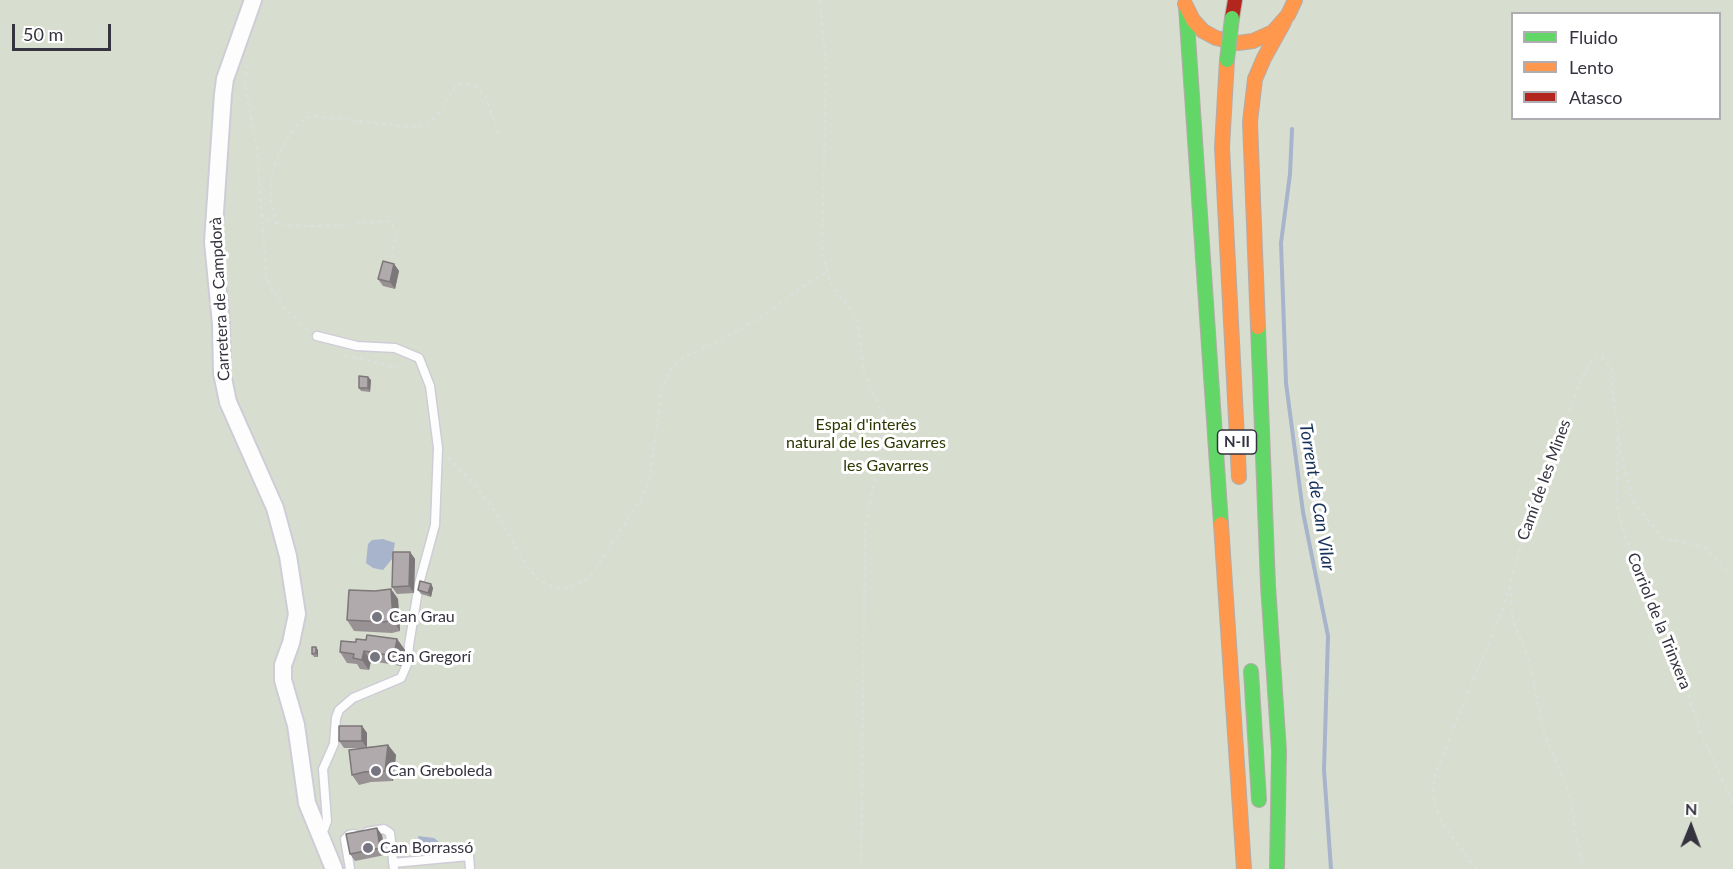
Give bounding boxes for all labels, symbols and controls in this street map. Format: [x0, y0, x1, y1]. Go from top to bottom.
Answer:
scale bar [15, 12, 114, 50]
legend [1511, 12, 1721, 120]
text: 50 m [23, 23, 63, 45]
text: Fluido [1569, 26, 1618, 48]
text: Lento [1569, 56, 1614, 78]
text: Atasco [1569, 86, 1622, 108]
street label: Carretera de Campdorà [206, 217, 234, 381]
park label: Espai d'interès natural de les Gavarres [786, 415, 946, 453]
street label: Camí de les Mines [1513, 417, 1575, 543]
water label: Torrent de Can Vilar [1295, 422, 1339, 572]
road number: N-II [1218, 430, 1256, 454]
park label: les Gavarres [843, 456, 929, 476]
street label: Corriol de la Trinxera [1623, 550, 1695, 692]
place label: Can Grau [389, 607, 455, 627]
marker: Can Grau [370, 610, 384, 624]
place label: Can Gregorí [387, 647, 471, 667]
marker: Can Gregorí [368, 650, 382, 664]
place label: Can Greboleda [388, 761, 492, 781]
marker: Can Greboleda [369, 764, 383, 778]
north arrow [1661, 797, 1721, 857]
text: N [1685, 799, 1698, 818]
place label: Can Borrassó [380, 838, 473, 858]
marker: Can Borrassó [361, 841, 375, 855]

